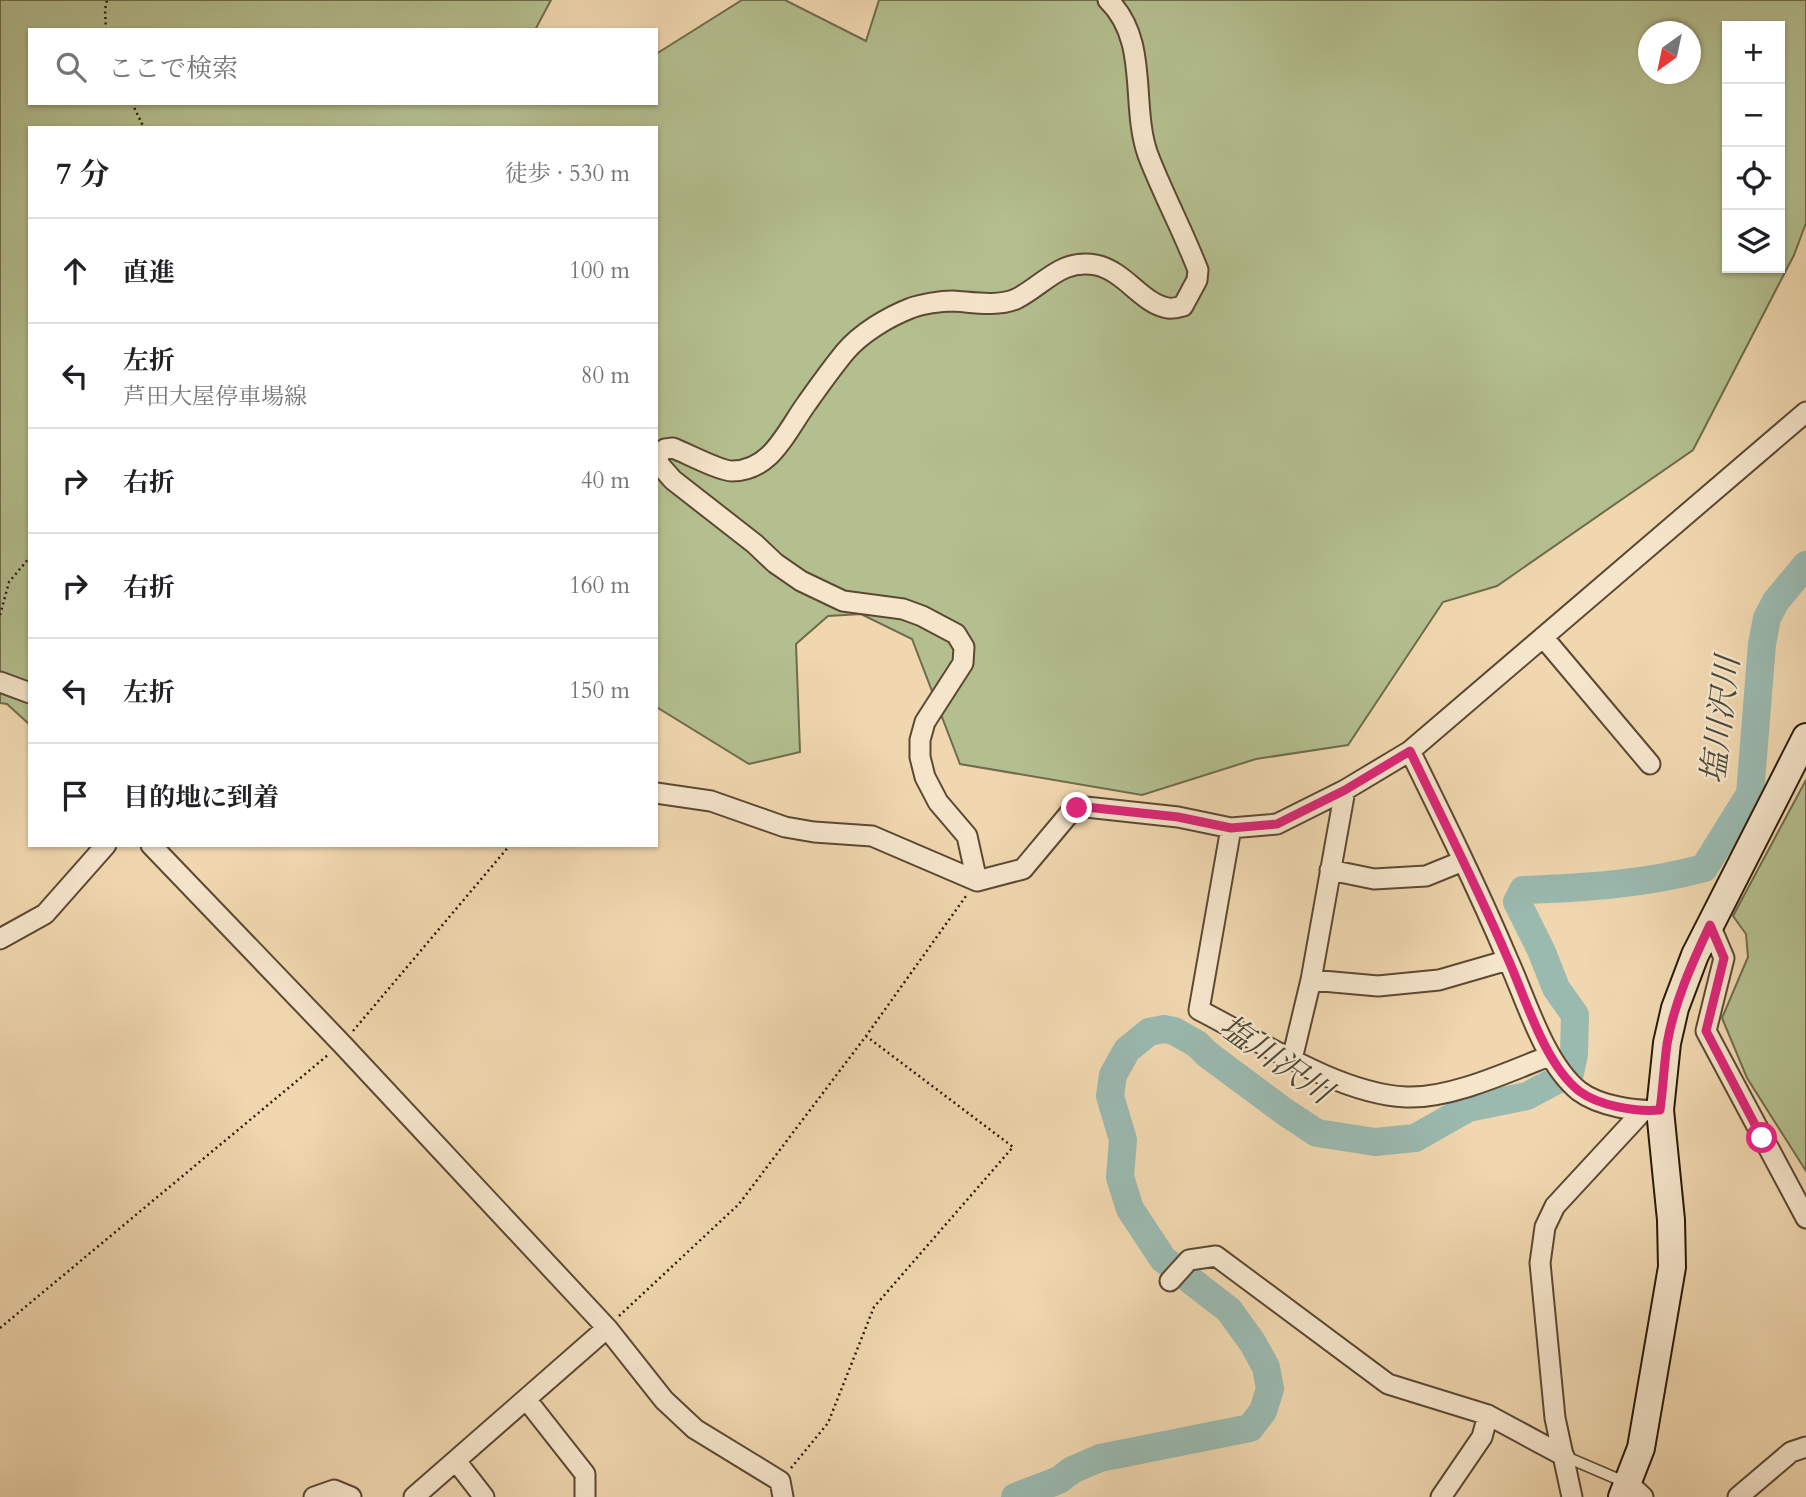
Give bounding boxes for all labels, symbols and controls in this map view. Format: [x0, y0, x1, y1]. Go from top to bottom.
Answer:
north arrow [1638, 21, 1701, 84]
map controls [1722, 21, 1785, 273]
button: + [1722, 21, 1785, 84]
search box [28, 28, 658, 105]
icon: search [52, 48, 90, 86]
text: ここで検索 [108, 51, 238, 86]
button: − [1722, 84, 1785, 147]
button: locate [1722, 147, 1785, 210]
text: 7 分 [56, 154, 109, 195]
text: 徒歩 · 530 m [505, 158, 630, 189]
button: layers [1722, 210, 1785, 273]
icon: ahead [56, 252, 94, 290]
text: 直進 [123, 255, 175, 290]
text: 100 m [569, 255, 630, 286]
text: 左折 [123, 343, 175, 378]
icon: left [56, 357, 94, 395]
text: 80 m [581, 360, 630, 391]
text: 芦田大屋停車場線 [123, 381, 307, 412]
icon: right [56, 462, 94, 500]
text: 右折 [123, 465, 175, 500]
text: 40 m [581, 465, 630, 496]
icon: right [56, 567, 94, 605]
text: 右折 [123, 570, 175, 605]
text: 160 m [569, 570, 630, 601]
water label: 塩川沢川 [1691, 651, 1751, 786]
icon: left [56, 672, 94, 710]
text: 左折 [123, 675, 175, 710]
text: 150 m [569, 675, 630, 706]
icon: arrive [56, 777, 94, 815]
text: 目的地に到着 [123, 780, 279, 815]
route end [1061, 792, 1092, 823]
water label: 塩川沢川 [1210, 1005, 1343, 1116]
route start [1746, 1122, 1777, 1153]

